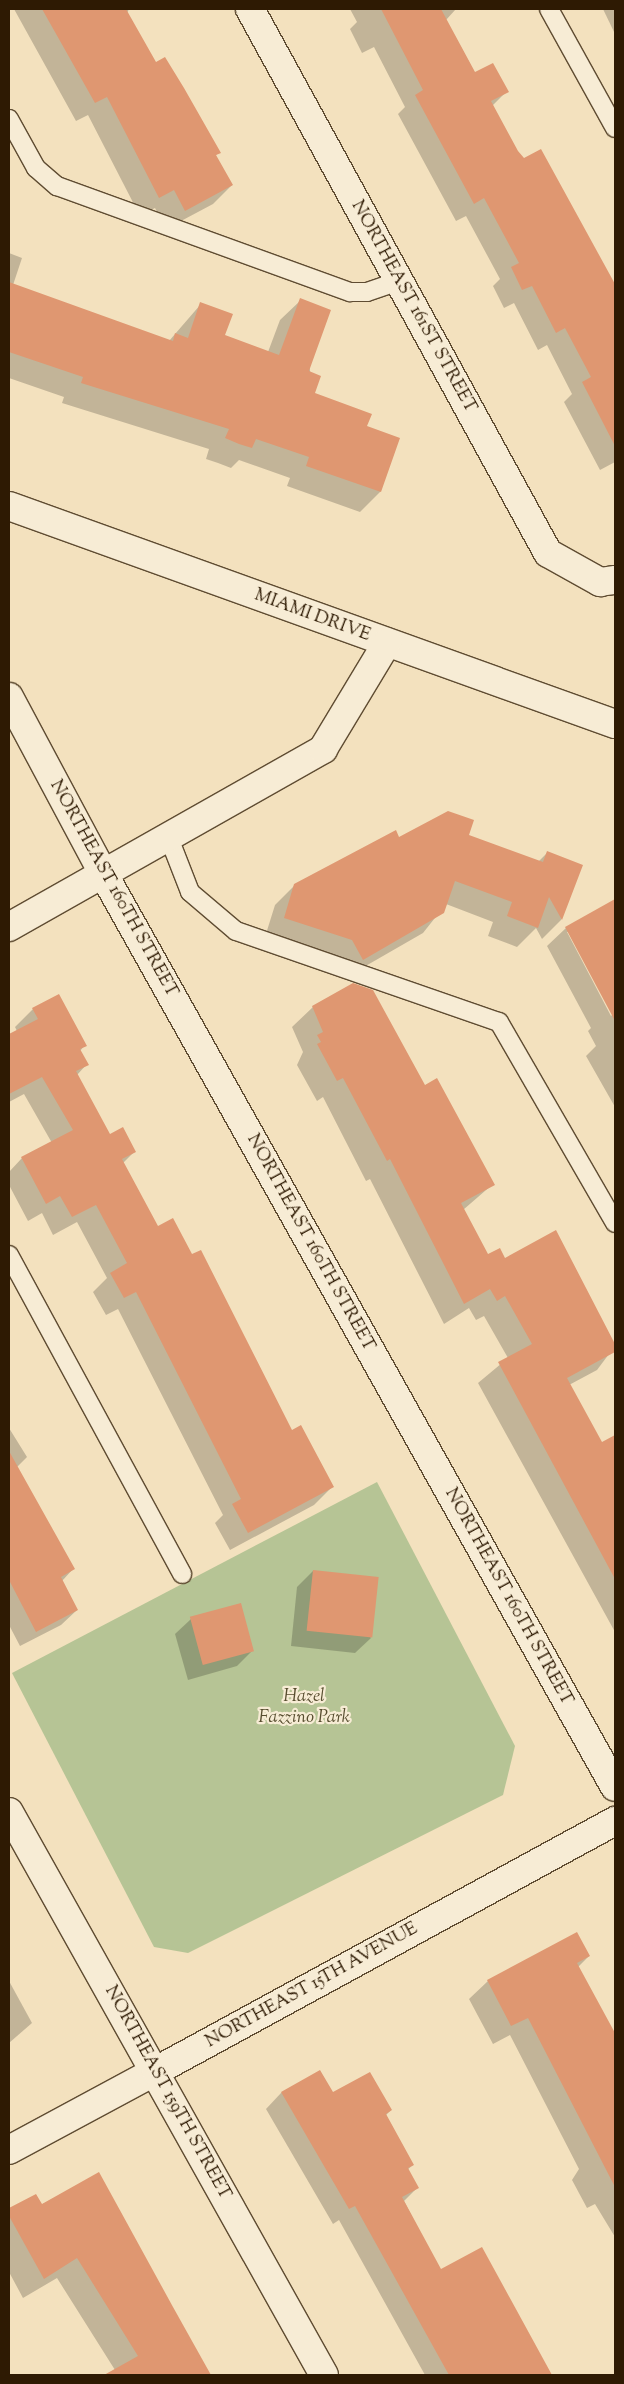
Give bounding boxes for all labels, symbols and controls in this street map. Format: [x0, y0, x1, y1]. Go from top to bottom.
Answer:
street label: NORTHEAST 161ST STREET [346, 197, 480, 417]
street label: MIAMI DRIVE [251, 585, 373, 647]
street label: NORTHEAST 160TH STREET [44, 777, 182, 1001]
street label: NORTHEAST 160TH STREET [241, 1131, 379, 1355]
street label: NORTHEAST 160TH STREET [439, 1485, 577, 1709]
park label: Hazel Fazzino Park [258, 1687, 350, 1730]
street label: NORTHEAST 15TH AVENUE [202, 1919, 422, 2053]
street label: NORTHEAST 159TH STREET [99, 1982, 235, 2204]

